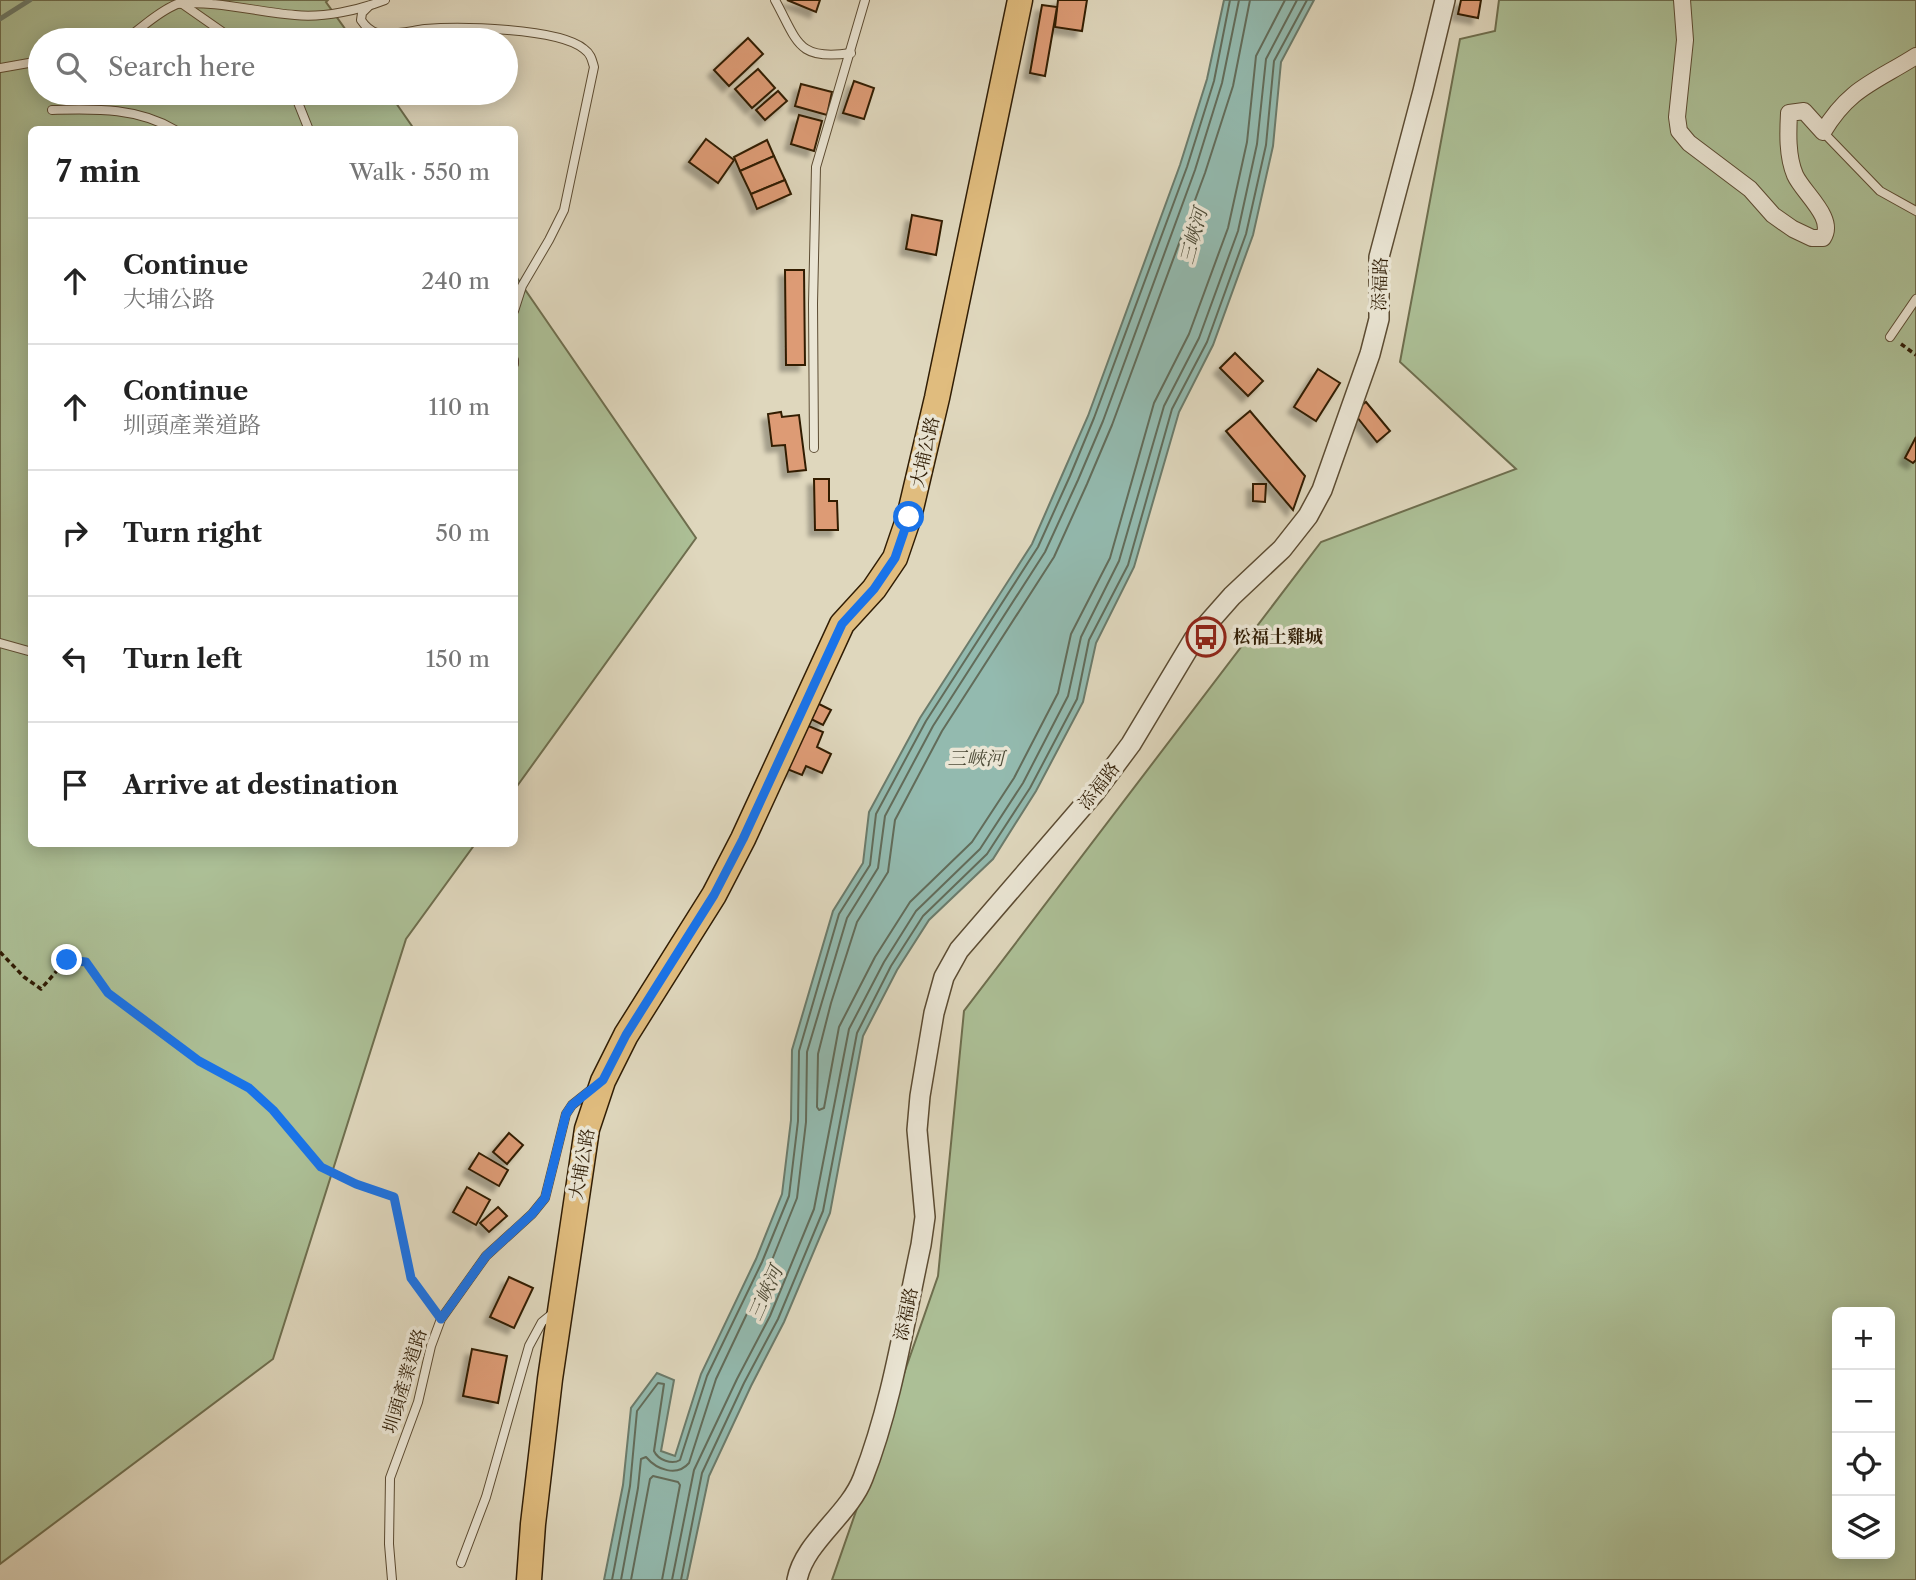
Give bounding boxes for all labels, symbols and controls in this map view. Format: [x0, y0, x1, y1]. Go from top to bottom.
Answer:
search box [28, 28, 518, 105]
icon: search [52, 48, 90, 86]
text: Search here [108, 51, 255, 83]
text: 7 min [56, 153, 140, 190]
text: Walk · 550 m [349, 158, 490, 186]
water label: 三峽河 [1175, 203, 1213, 267]
text: Continue [123, 249, 248, 281]
street label: 添福路 [1368, 257, 1392, 311]
icon: ahead [56, 262, 94, 300]
text: 240 m [421, 267, 490, 295]
text: 大埔公路 [123, 285, 215, 313]
text: Continue [123, 375, 248, 407]
icon: ahead [56, 388, 94, 426]
text: 110 m [429, 393, 490, 421]
text: 圳頭產業道路 [123, 411, 261, 439]
street label: 大埔公路 [906, 414, 944, 490]
route start [893, 501, 924, 532]
icon: right [56, 514, 94, 552]
text: Turn right [123, 517, 262, 549]
text: 50 m [435, 519, 490, 547]
bus stop icon: 松福土雞城 [1185, 616, 1227, 658]
place label: 松福土雞城 [1233, 626, 1323, 648]
icon: left [56, 640, 94, 678]
text: Turn left [123, 643, 242, 675]
text: 150 m [426, 645, 490, 673]
water label: 三峽河 [947, 747, 1007, 770]
street label: 添福路 [1074, 758, 1124, 814]
icon: arrive [56, 766, 94, 804]
text: Arrive at destination [123, 769, 398, 801]
route end [51, 944, 82, 975]
street label: 大埔公路 [565, 1127, 599, 1201]
water label: 三峽河 [743, 1260, 789, 1324]
street label: 添福路 [890, 1285, 922, 1343]
map controls [1832, 1307, 1895, 1559]
button: + [1832, 1307, 1895, 1370]
street label: 圳頭產業道路 [379, 1326, 431, 1436]
button: − [1832, 1370, 1895, 1433]
button: locate [1832, 1433, 1895, 1496]
button: layers [1832, 1496, 1895, 1559]

